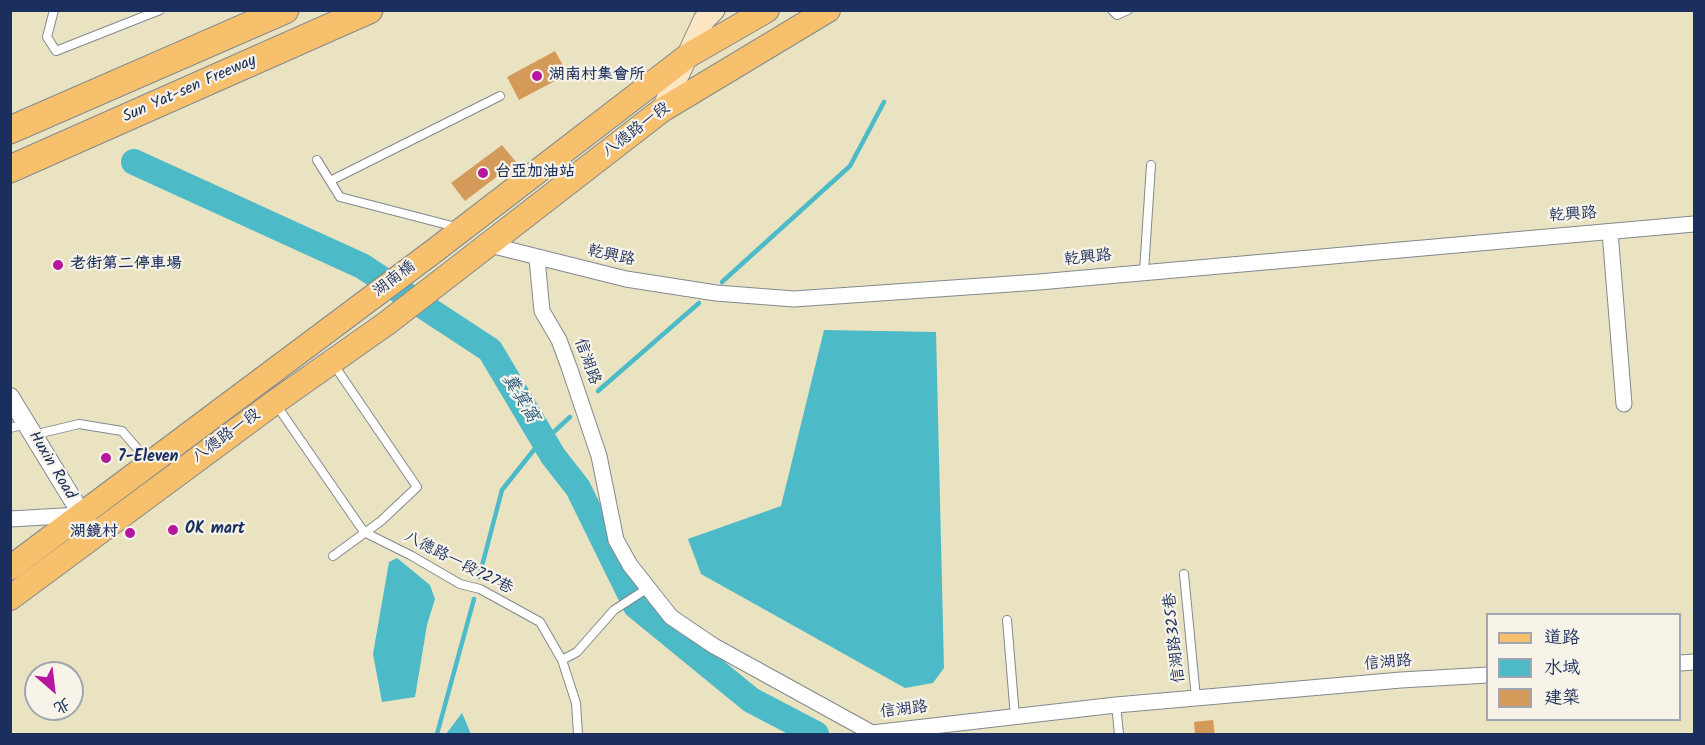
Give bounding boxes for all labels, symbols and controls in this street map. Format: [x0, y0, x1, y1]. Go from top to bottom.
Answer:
street label: Sun Yat-sen Freeway [120, 52, 260, 128]
place label: 湖南村集會所 [549, 66, 645, 86]
marker: 湖南村集會所 [530, 69, 544, 83]
street label: 八德路一段 [599, 99, 675, 163]
place label: 台亞加油站 [495, 163, 575, 183]
marker: 台亞加油站 [476, 166, 490, 180]
street label: 乾興路 [1548, 205, 1598, 227]
street label: 乾興路 [586, 243, 636, 271]
street label: 乾興路 [1063, 247, 1113, 271]
place label: 老街第二停車場 [70, 255, 182, 275]
marker: 老街第二停車場 [51, 258, 65, 272]
street label: 湖南橋 [370, 258, 420, 302]
street label: 信湖路 [569, 336, 603, 388]
water label: 糞箕窩 [496, 370, 542, 428]
street label: 八德路一段 [189, 406, 265, 468]
street label: Huxin Road [23, 428, 79, 504]
place label: 7-Eleven [118, 448, 178, 468]
marker: 7-Eleven [99, 451, 113, 465]
place label: OK mart [185, 520, 245, 540]
place label: 湖鏡村 [70, 523, 118, 543]
marker: OK mart [166, 523, 180, 537]
marker: 湖鏡村 [123, 526, 137, 540]
street label: 八德路一段727巷 [400, 528, 516, 600]
street label: 信湖路325巷 [1162, 592, 1190, 684]
legend [1486, 613, 1681, 721]
text: 道路 [1544, 624, 1580, 653]
street label: 信湖路 [1363, 652, 1413, 676]
text: 水域 [1544, 654, 1580, 683]
north arrow [24, 661, 84, 721]
text: 建築 [1544, 684, 1580, 713]
text: 北 [49, 691, 75, 720]
street label: 信湖路 [879, 699, 929, 723]

